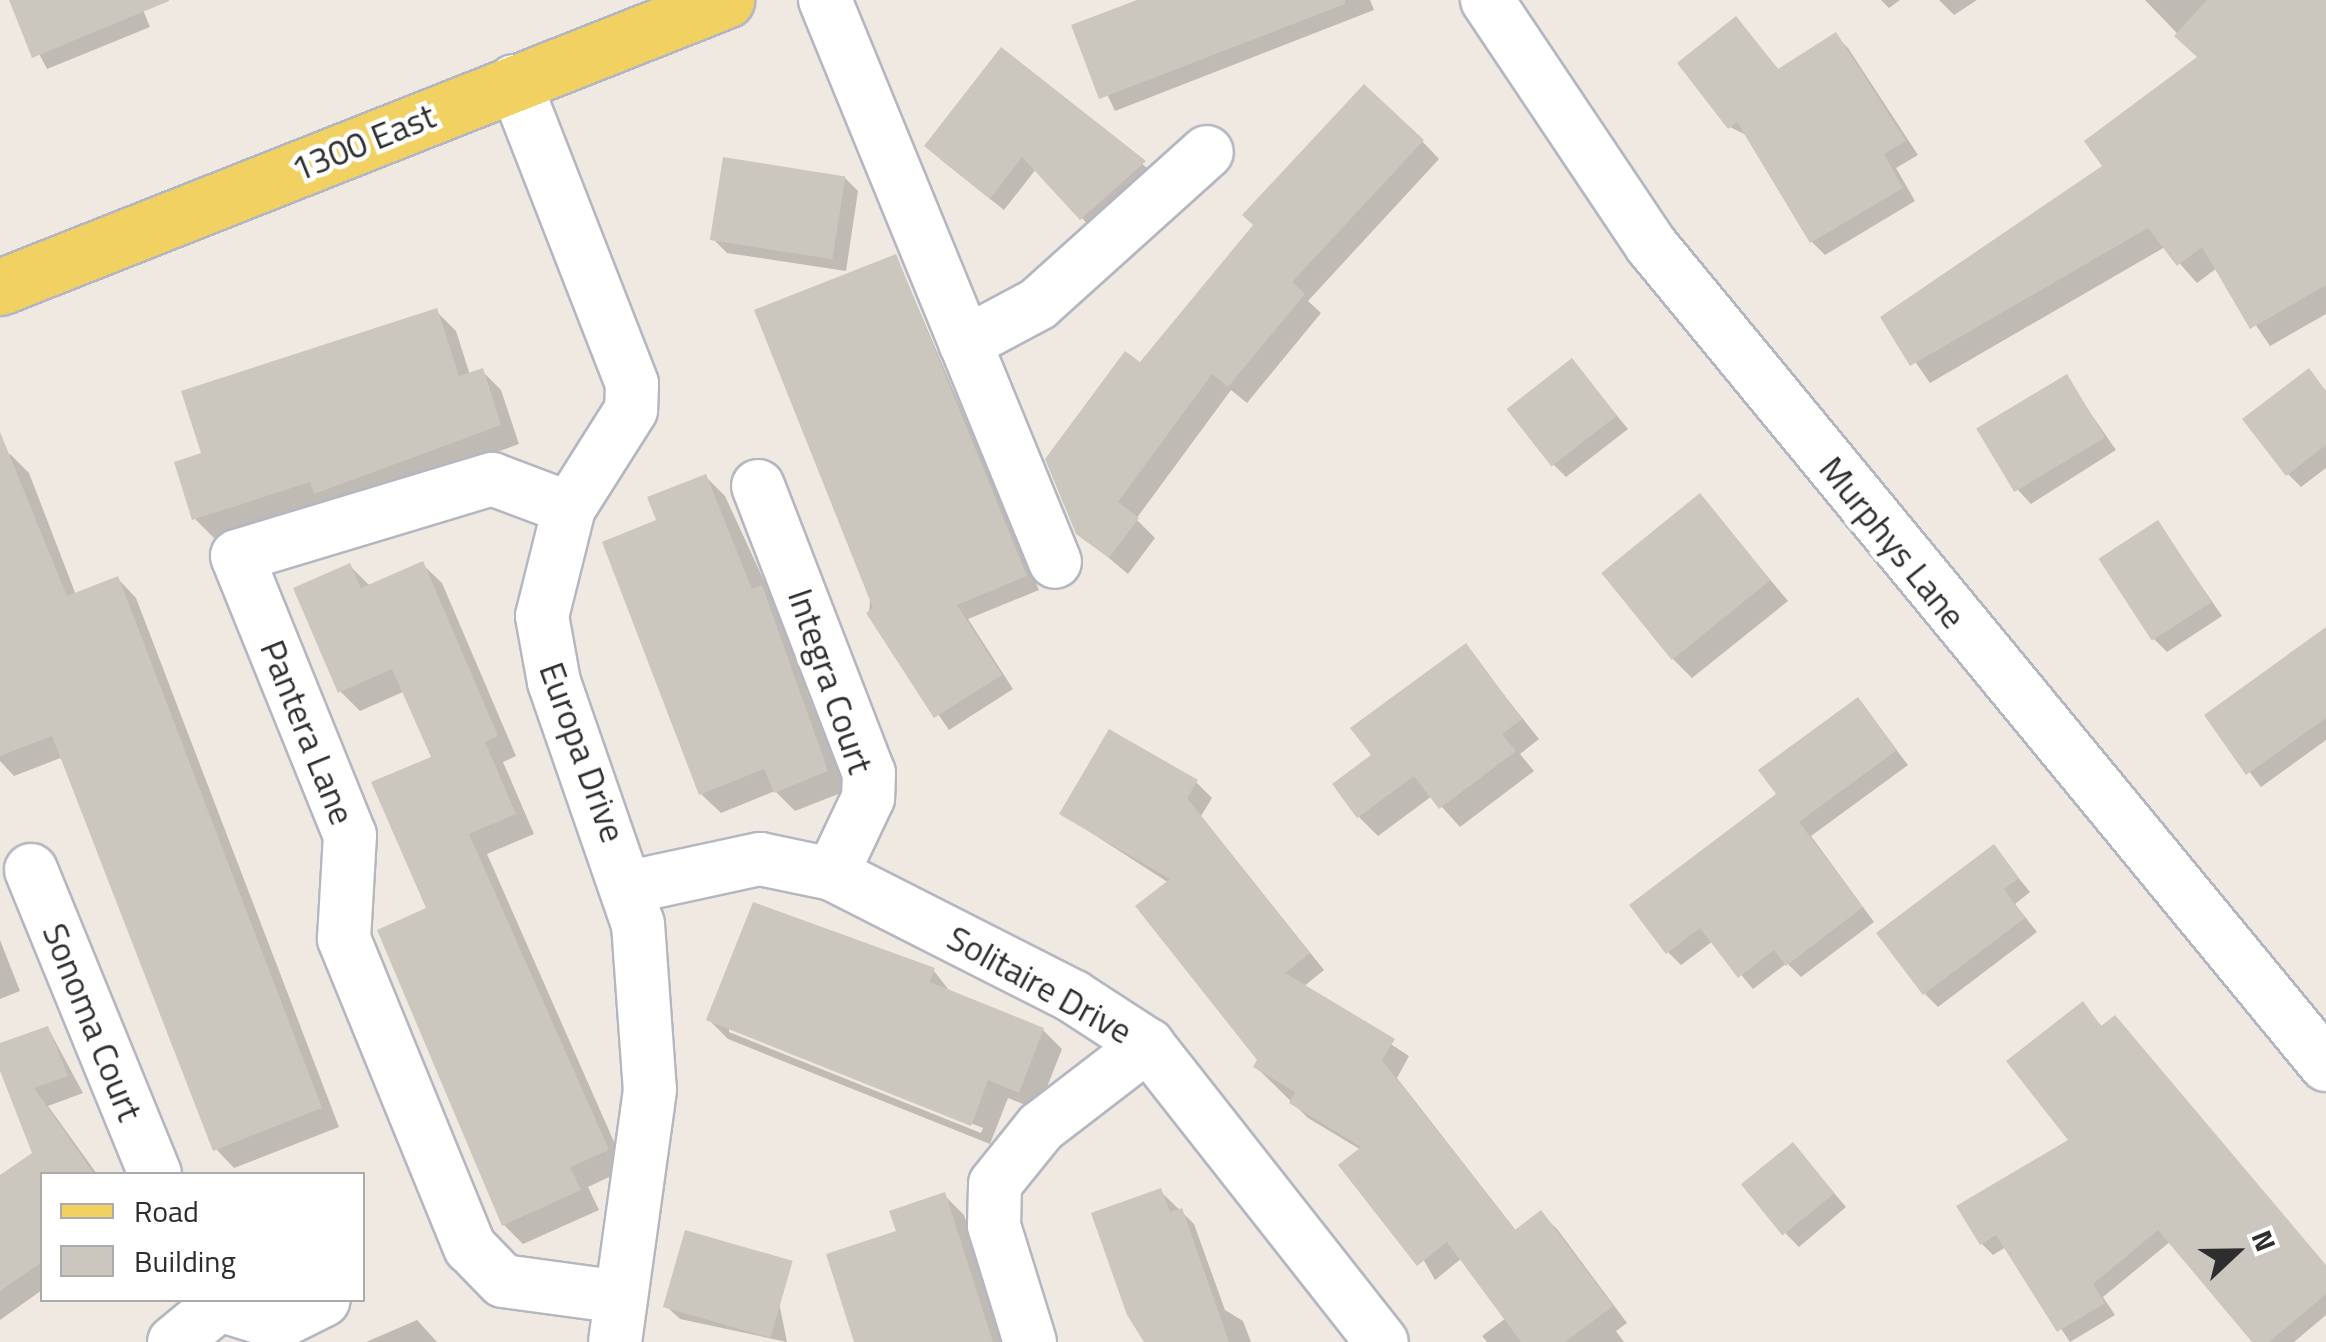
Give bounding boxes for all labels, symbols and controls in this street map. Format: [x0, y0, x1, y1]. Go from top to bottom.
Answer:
street label: 1300 East [285, 94, 441, 190]
street label: Murphys Lane [1811, 448, 1975, 636]
street label: Integra Court [780, 583, 882, 779]
street label: Pantera Lane [252, 634, 364, 830]
street label: Europa Drive [531, 656, 635, 848]
street label: Solitaire Drive [940, 916, 1140, 1052]
street label: Sonoma Court [34, 917, 152, 1127]
legend [40, 1172, 365, 1302]
text: Road [134, 1188, 199, 1234]
north arrow [2186, 1202, 2286, 1302]
text: N [2241, 1224, 2288, 1258]
text: Building [134, 1238, 236, 1284]

